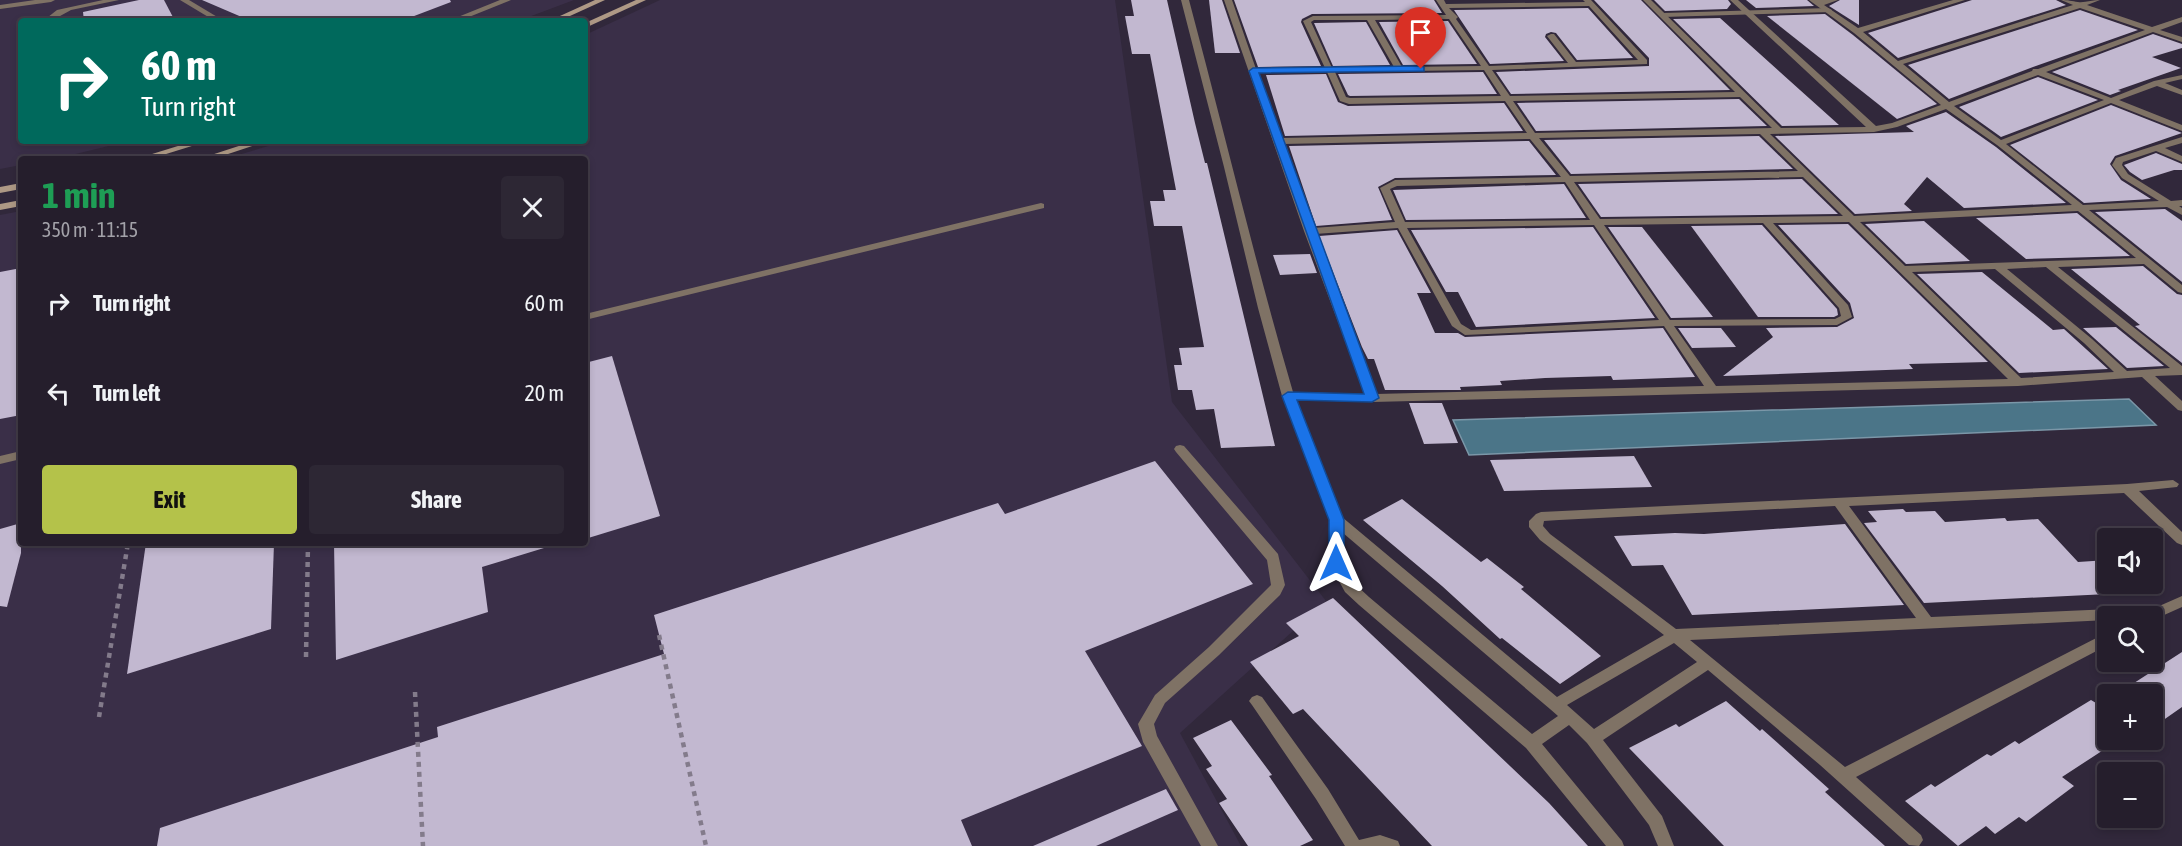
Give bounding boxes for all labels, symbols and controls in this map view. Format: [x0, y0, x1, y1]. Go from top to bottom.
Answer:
pin [1395, 7, 1446, 69]
icon: arrive [1404, 16, 1437, 49]
text: 60 m [141, 41, 216, 89]
icon: right [42, 42, 120, 120]
text: Turn right [141, 91, 236, 122]
text: 1 min [42, 174, 116, 216]
button: close [501, 176, 564, 239]
text: 350 m · 11:15 [42, 218, 138, 241]
icon: right [42, 287, 75, 320]
text: Turn right [93, 290, 170, 316]
text: 60 m [524, 290, 564, 316]
icon: left [42, 377, 75, 410]
text: Turn left [93, 380, 160, 406]
text: 20 m [524, 380, 564, 406]
button: Exit [42, 465, 297, 534]
button: Share [309, 465, 564, 534]
map controls [2097, 528, 2163, 828]
button: sound [2097, 528, 2163, 594]
position arrow [1304, 531, 1368, 595]
button: search [2097, 606, 2163, 672]
button: + [2097, 684, 2163, 750]
button: − [2097, 762, 2163, 828]

